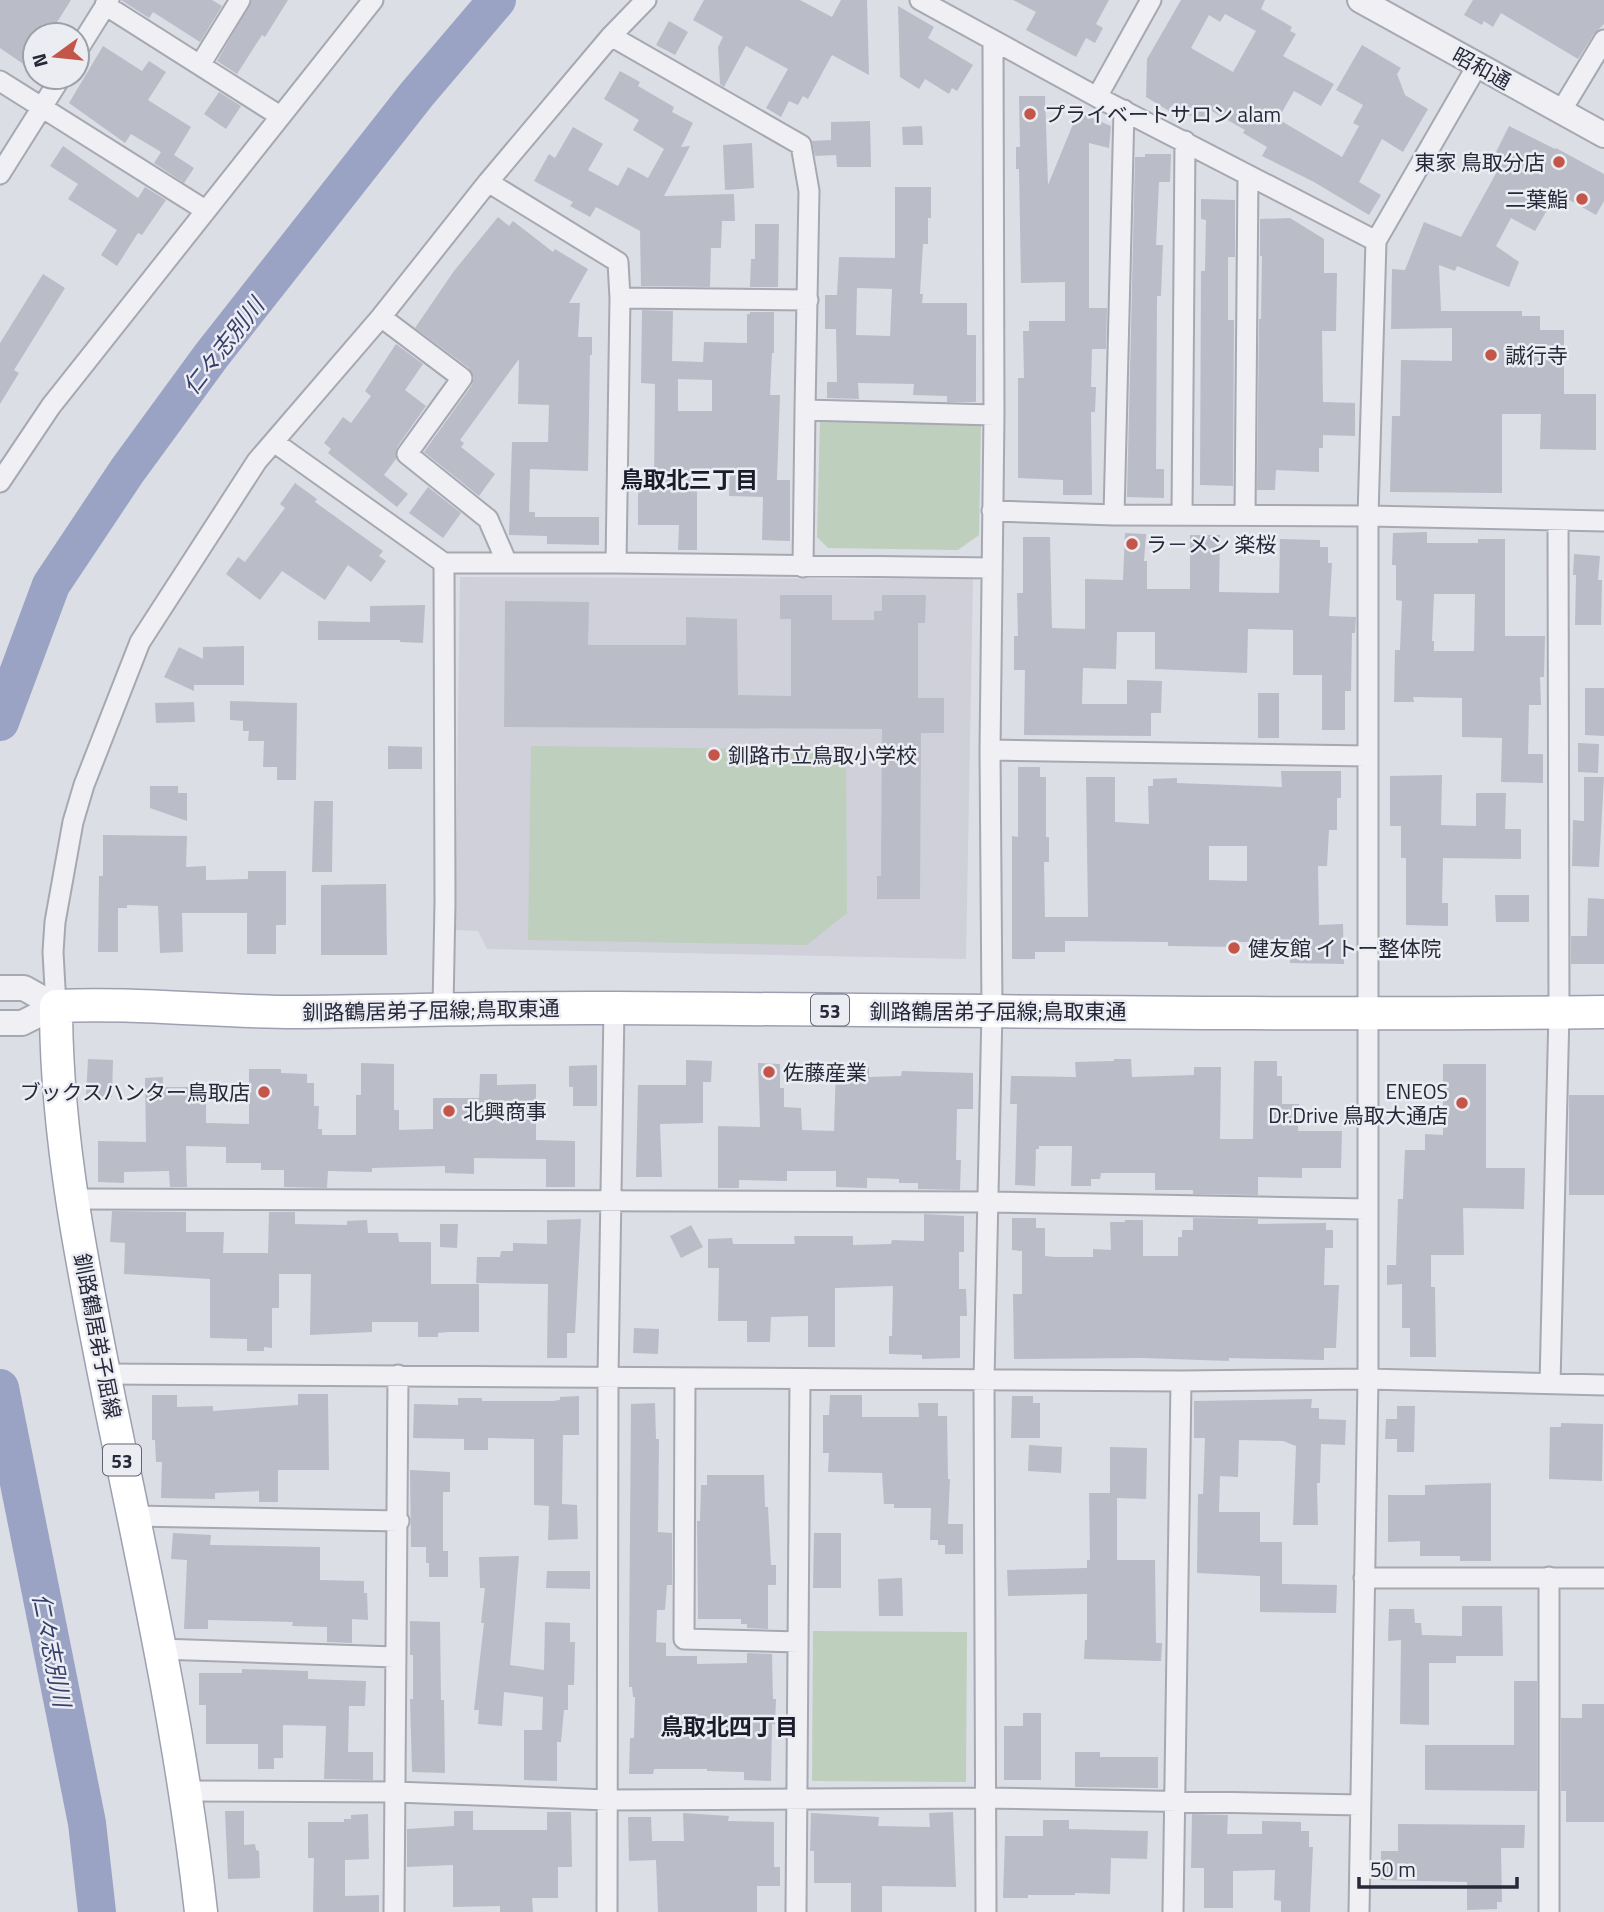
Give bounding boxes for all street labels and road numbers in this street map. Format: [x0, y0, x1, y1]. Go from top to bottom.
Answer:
street label: 昭和通 [1447, 39, 1517, 97]
street label: 釧路鶴居弟子屈線;鳥取東通 [302, 992, 560, 1028]
road number: 53 [811, 994, 849, 1026]
street label: 釧路鶴居弟子屈線;鳥取東通 [869, 995, 1127, 1027]
street label: 釧路鶴居弟子屈線 [66, 1250, 130, 1422]
road number: 53 [103, 1444, 141, 1476]

